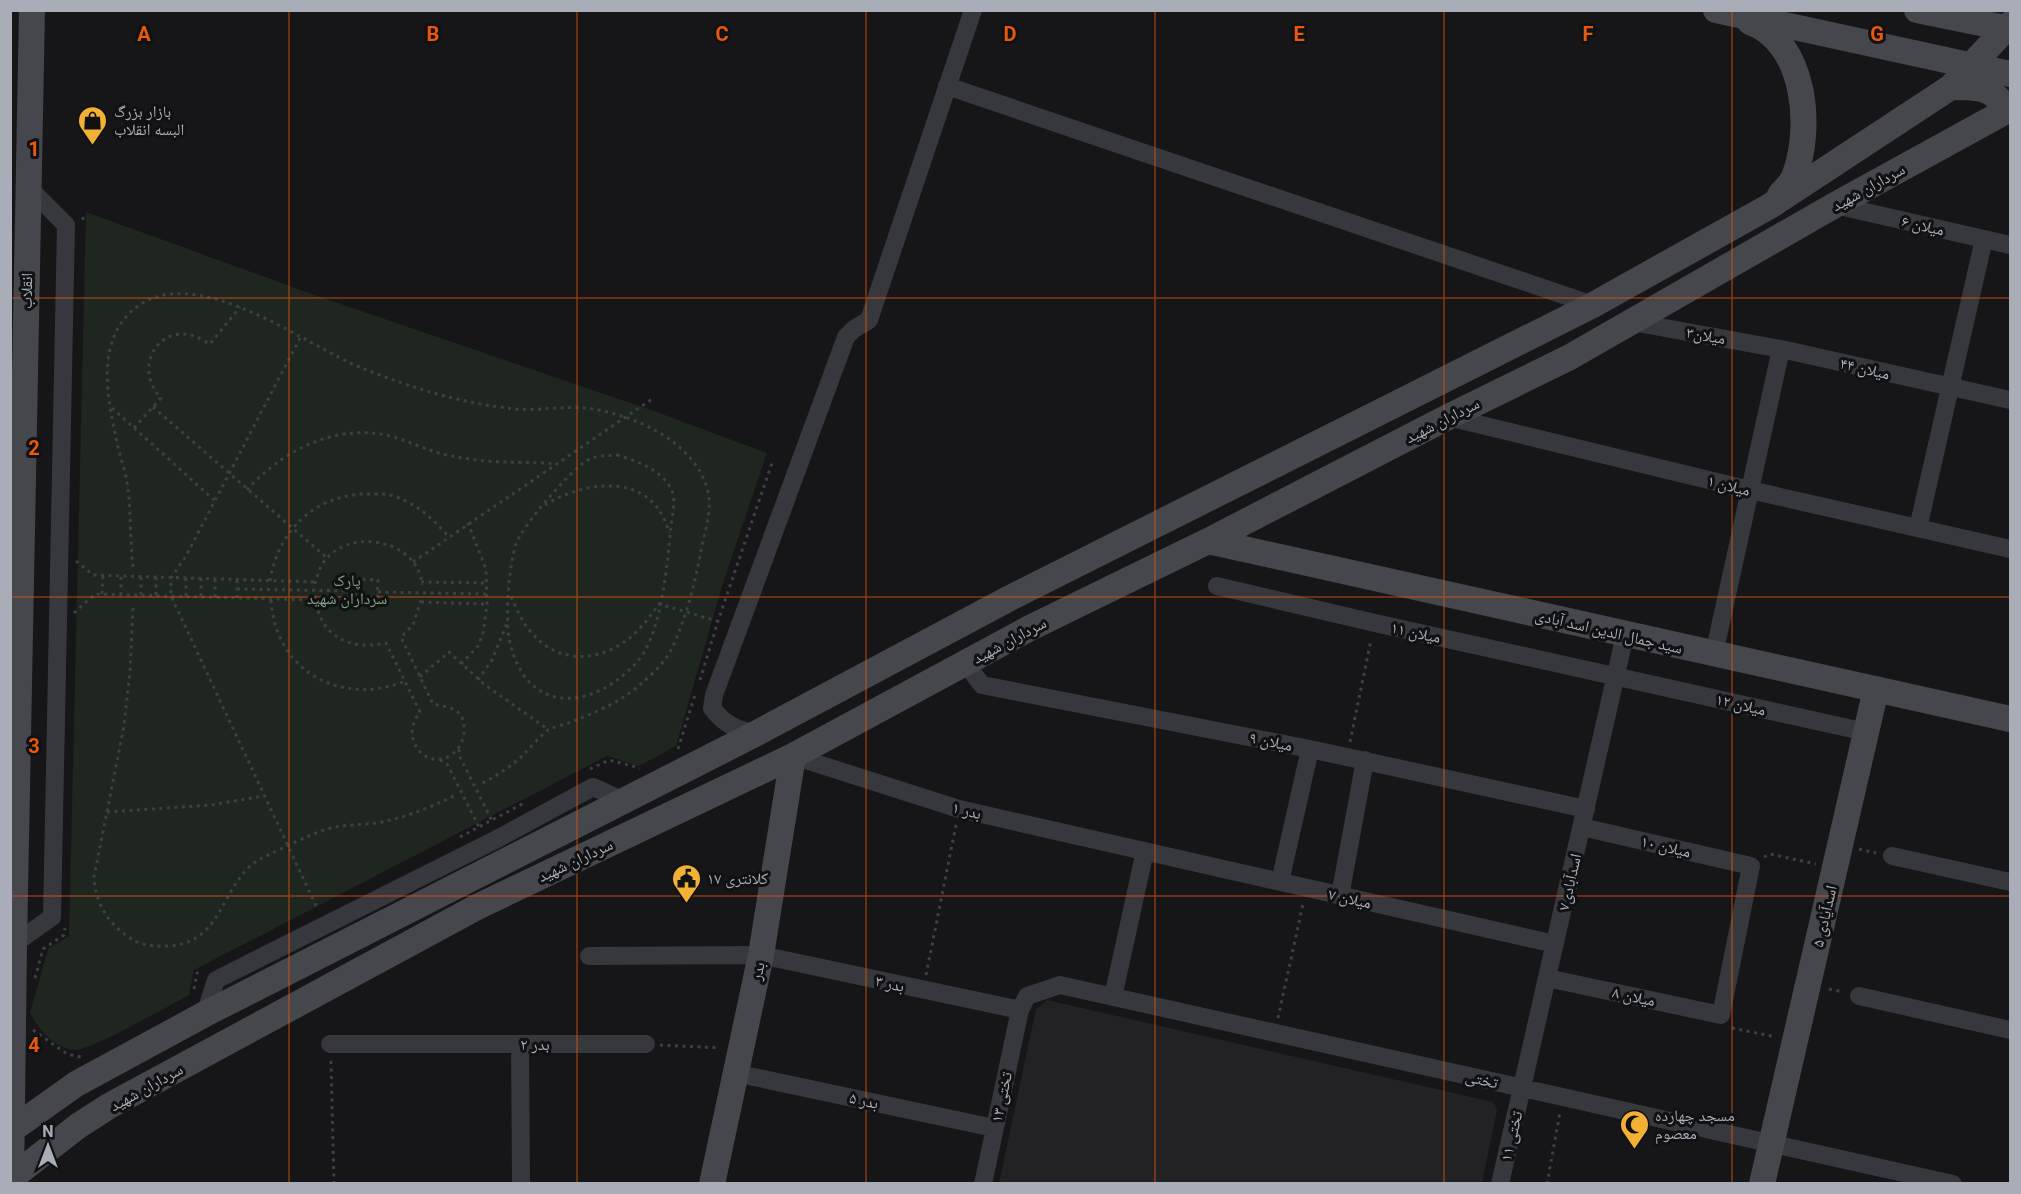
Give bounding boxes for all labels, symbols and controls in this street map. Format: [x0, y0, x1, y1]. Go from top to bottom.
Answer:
text: A [137, 22, 151, 46]
text: B [427, 22, 439, 46]
text: C [715, 22, 729, 46]
text: D [1004, 22, 1017, 46]
text: E [1293, 22, 1305, 46]
text: F [1583, 22, 1594, 46]
text: G [1870, 22, 1884, 46]
place label: بازار بزرگ البسه انقلاب [114, 102, 184, 139]
shop icon: بازار بزرگ البسه انقلاب [77, 104, 109, 146]
text: 1 [28, 137, 40, 161]
street label: سرداران شهید [1828, 160, 1909, 216]
street label: میلان ۶ [1899, 211, 1946, 241]
street label: انقلاب [17, 273, 36, 309]
street label: میلان۳ [1685, 323, 1727, 349]
street label: میلان ۴۴ [1838, 354, 1892, 384]
street label: سرداران شهید [1402, 394, 1483, 448]
text: 2 [28, 436, 40, 460]
street label: میلان ۱ [1705, 471, 1752, 501]
park label: پارک سرداران شهید [307, 571, 387, 609]
street label: سید جمال الدین اسد آبادی [1533, 605, 1684, 659]
street label: سرداران شهید [969, 613, 1050, 669]
street label: میلان ۱۱ [1389, 618, 1443, 648]
street label: میلان ۱۲ [1714, 690, 1768, 720]
street label: میلان ۹ [1248, 728, 1294, 756]
text: 3 [28, 734, 40, 758]
street label: بدر ۱ [950, 798, 983, 823]
street label: میلان ۱۰ [1639, 832, 1693, 862]
street label: سرداران شهید [535, 835, 616, 887]
street label: اسدآبادی۷ [1554, 852, 1586, 913]
public building icon: کلانتری ۱۷ [670, 862, 702, 904]
place label: کلانتری ۱۷ [707, 869, 769, 889]
street label: اسدآیادی ۵ [1808, 883, 1842, 949]
street label: میلان ۷ [1326, 884, 1373, 914]
street label: بدر [746, 960, 769, 983]
street label: بدر ۳ [874, 971, 906, 996]
street label: میلان ۸ [1611, 983, 1657, 1011]
text: 4 [28, 1033, 40, 1057]
street label: بدر ۲ [520, 1035, 550, 1054]
street label: سرداران شهید [106, 1060, 187, 1116]
street label: تختی [1463, 1067, 1500, 1093]
street label: تختی ۱۳ [987, 1070, 1017, 1124]
street label: بدر ۵ [848, 1088, 880, 1113]
place label: مسجد چهارده معصوم [1655, 1106, 1735, 1144]
mosque icon: مسجد چهارده معصوم [1618, 1108, 1650, 1150]
street label: تختی ۱۱ [1496, 1109, 1528, 1163]
north arrow [18, 1116, 78, 1176]
text: N [42, 1122, 54, 1141]

